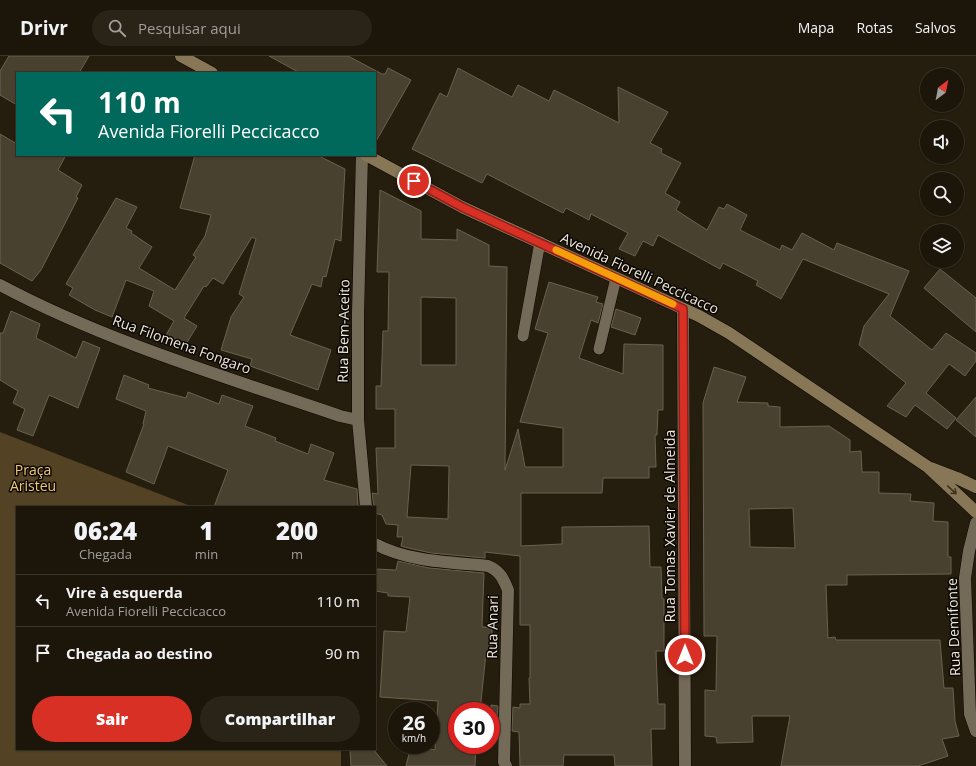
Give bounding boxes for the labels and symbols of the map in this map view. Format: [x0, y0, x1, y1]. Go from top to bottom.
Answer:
north arrow [920, 68, 964, 112]
pin [397, 164, 431, 198]
street label: Avenida Fiorelli Peccicacco [558, 228, 722, 318]
street label: Rua Bem-Aceito [333, 279, 353, 383]
street label: Rua Filomena Fongaro [110, 310, 254, 378]
street label: Rua Tomas Xavier de Almeida [660, 430, 679, 622]
park label: Praça Aristeu [10, 460, 56, 495]
one-way arrow [947, 485, 957, 495]
street label: Rua Demifonte [942, 578, 964, 676]
street label: Rua Anari [482, 595, 502, 659]
position arrow [664, 634, 706, 676]
speed limit sign: 30 [448, 702, 500, 754]

